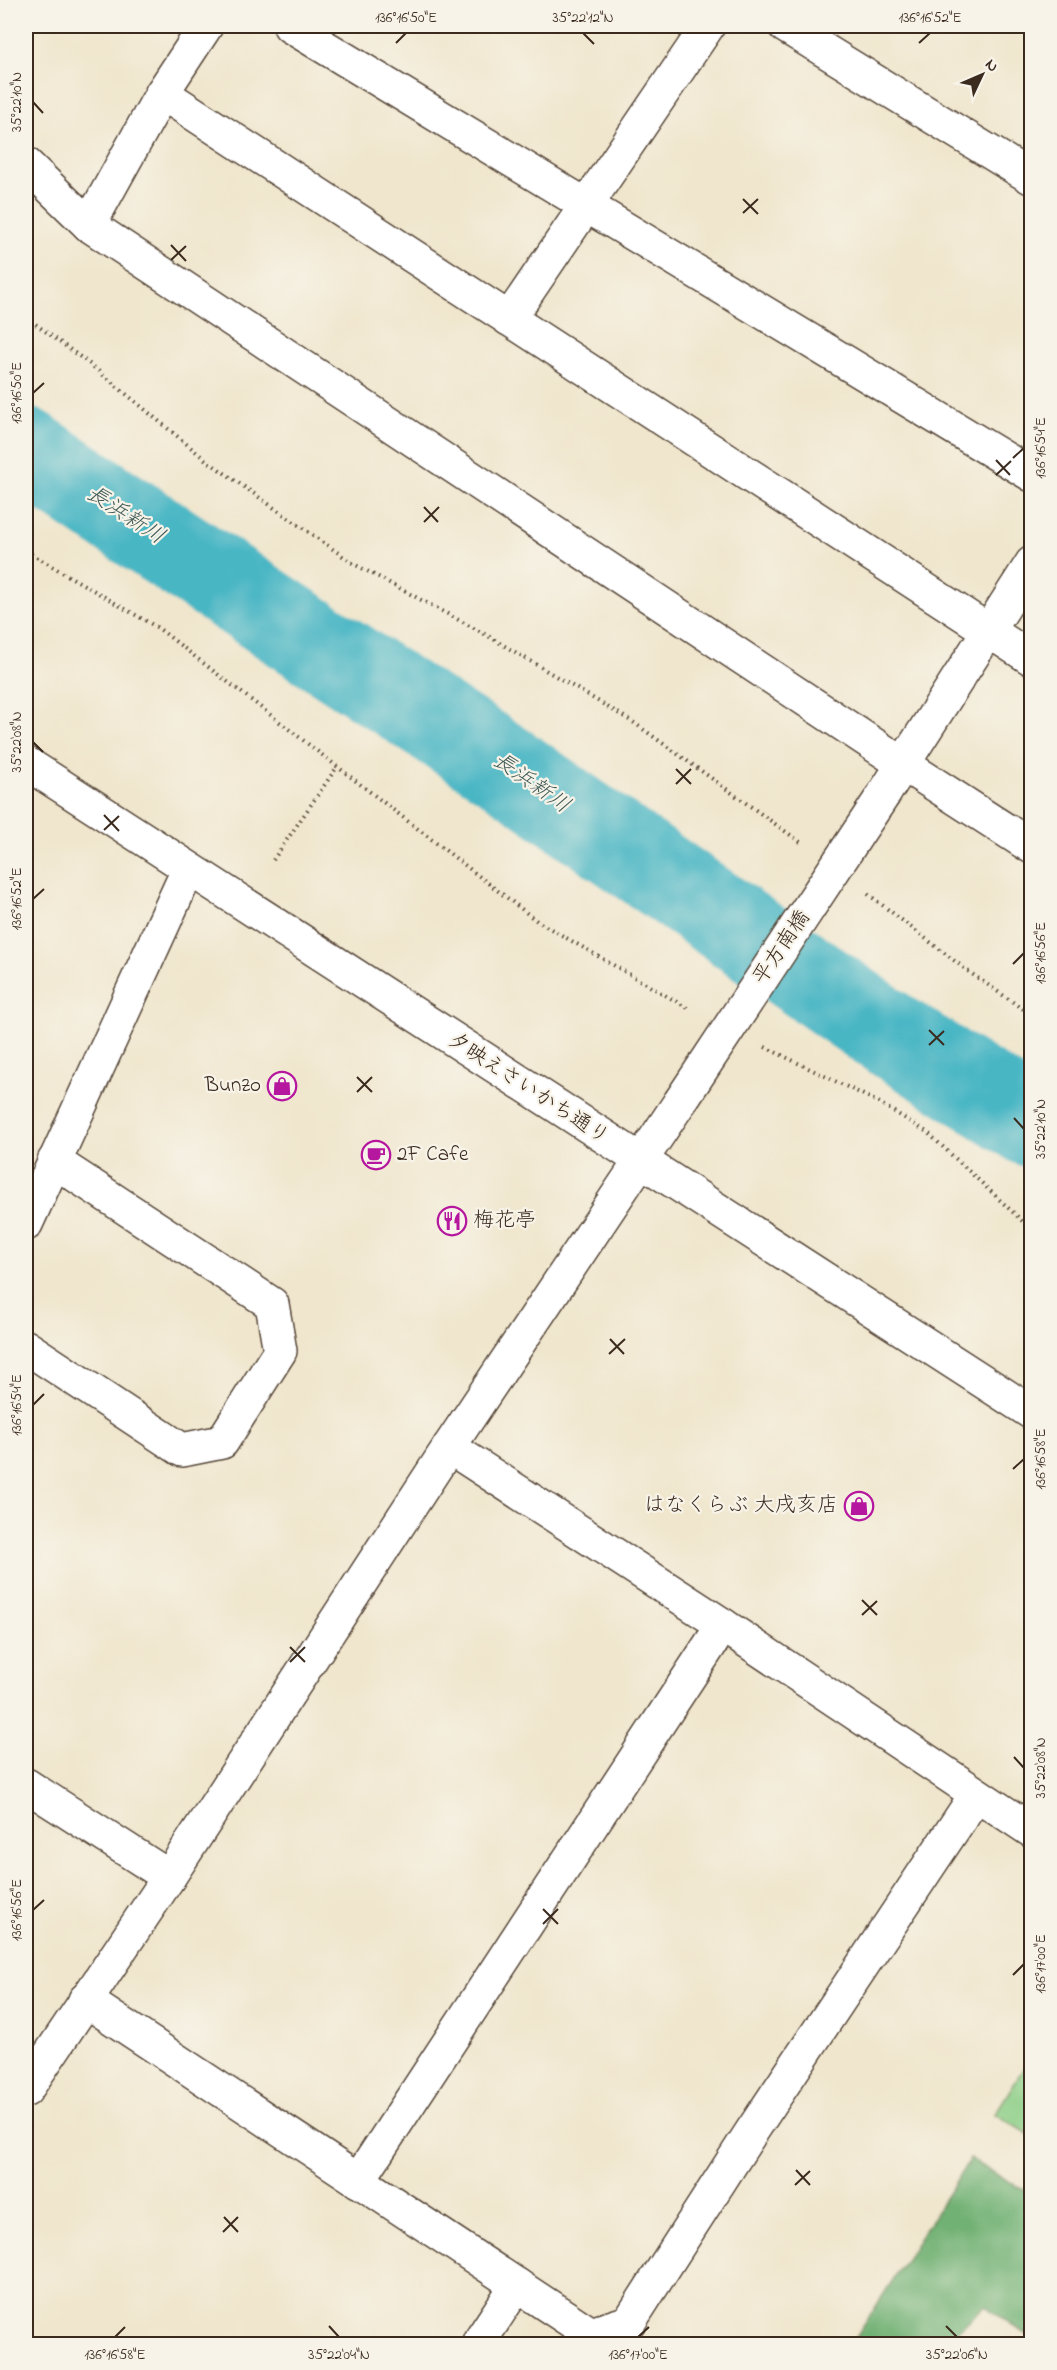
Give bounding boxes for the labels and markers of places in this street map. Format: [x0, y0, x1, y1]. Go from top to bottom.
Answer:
shop icon: Bunzo [266, 1070, 298, 1102]
place label: Bunzo [204, 1071, 261, 1101]
cafe icon: 2F Cafe [360, 1139, 392, 1171]
place label: 2F Cafe [397, 1140, 469, 1170]
restaurant icon: 梅花亭 [436, 1205, 468, 1237]
place label: 梅花亭 [473, 1206, 536, 1236]
shop icon: はなくらぶ 大戌亥店 [843, 1490, 875, 1522]
place label: はなくらぶ 大戌亥店 [644, 1491, 838, 1521]

